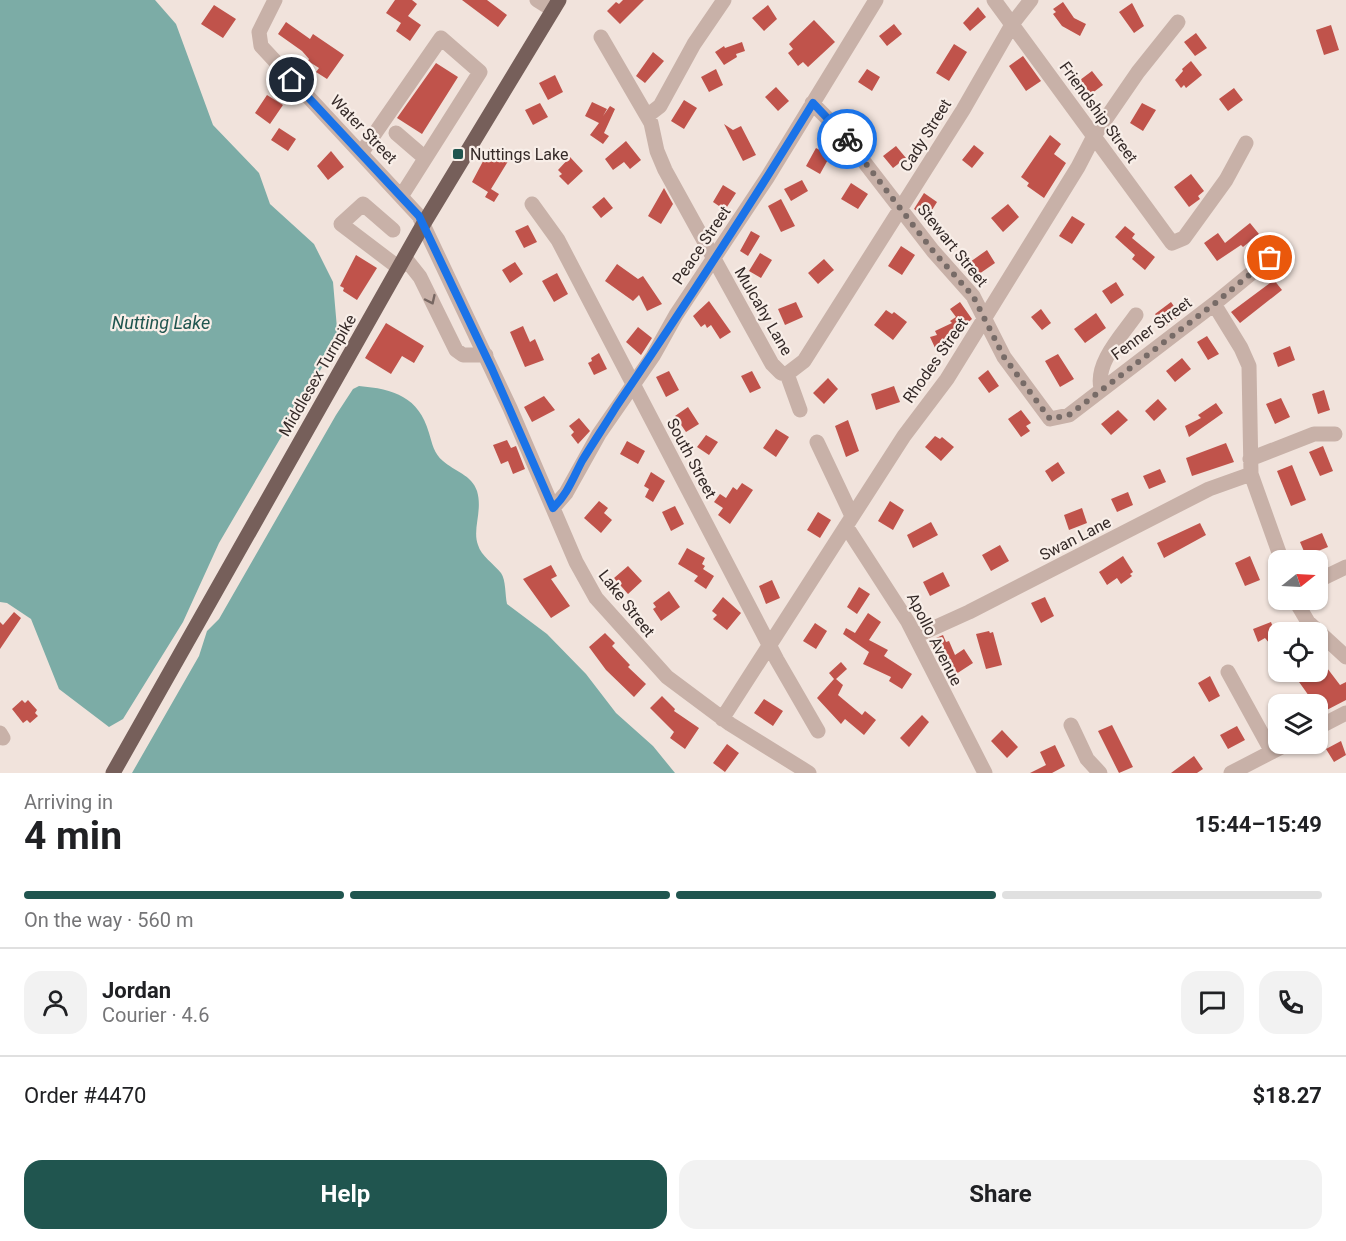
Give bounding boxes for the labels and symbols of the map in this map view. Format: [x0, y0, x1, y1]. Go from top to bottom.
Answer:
pin [266, 54, 317, 105]
street label: Friendship Street [1056, 58, 1142, 167]
street label: Water Street [326, 91, 401, 168]
street label: Cady Street [896, 96, 955, 175]
courier [817, 109, 877, 169]
place label: Nuttings Lake [470, 145, 568, 164]
marker: Nuttings Lake [451, 147, 465, 161]
street label: Stewart Street [913, 200, 992, 291]
street label: Peace Street [668, 203, 735, 288]
pin [1244, 232, 1295, 283]
street label: Mulcahy Lane [731, 264, 796, 359]
one-way arrow [423, 293, 435, 304]
street label: Fenner Street [1107, 293, 1195, 364]
street label: Middlesex Turnpike [275, 311, 360, 440]
water label: Nutting Lake [112, 312, 210, 333]
street label: Rhodes Street [899, 314, 972, 407]
street label: South Street [663, 415, 721, 501]
street label: Swan Lane [1036, 512, 1114, 565]
north arrow [1268, 550, 1328, 610]
street label: Lake Street [595, 566, 659, 641]
street label: Apollo Avenue [903, 590, 966, 689]

